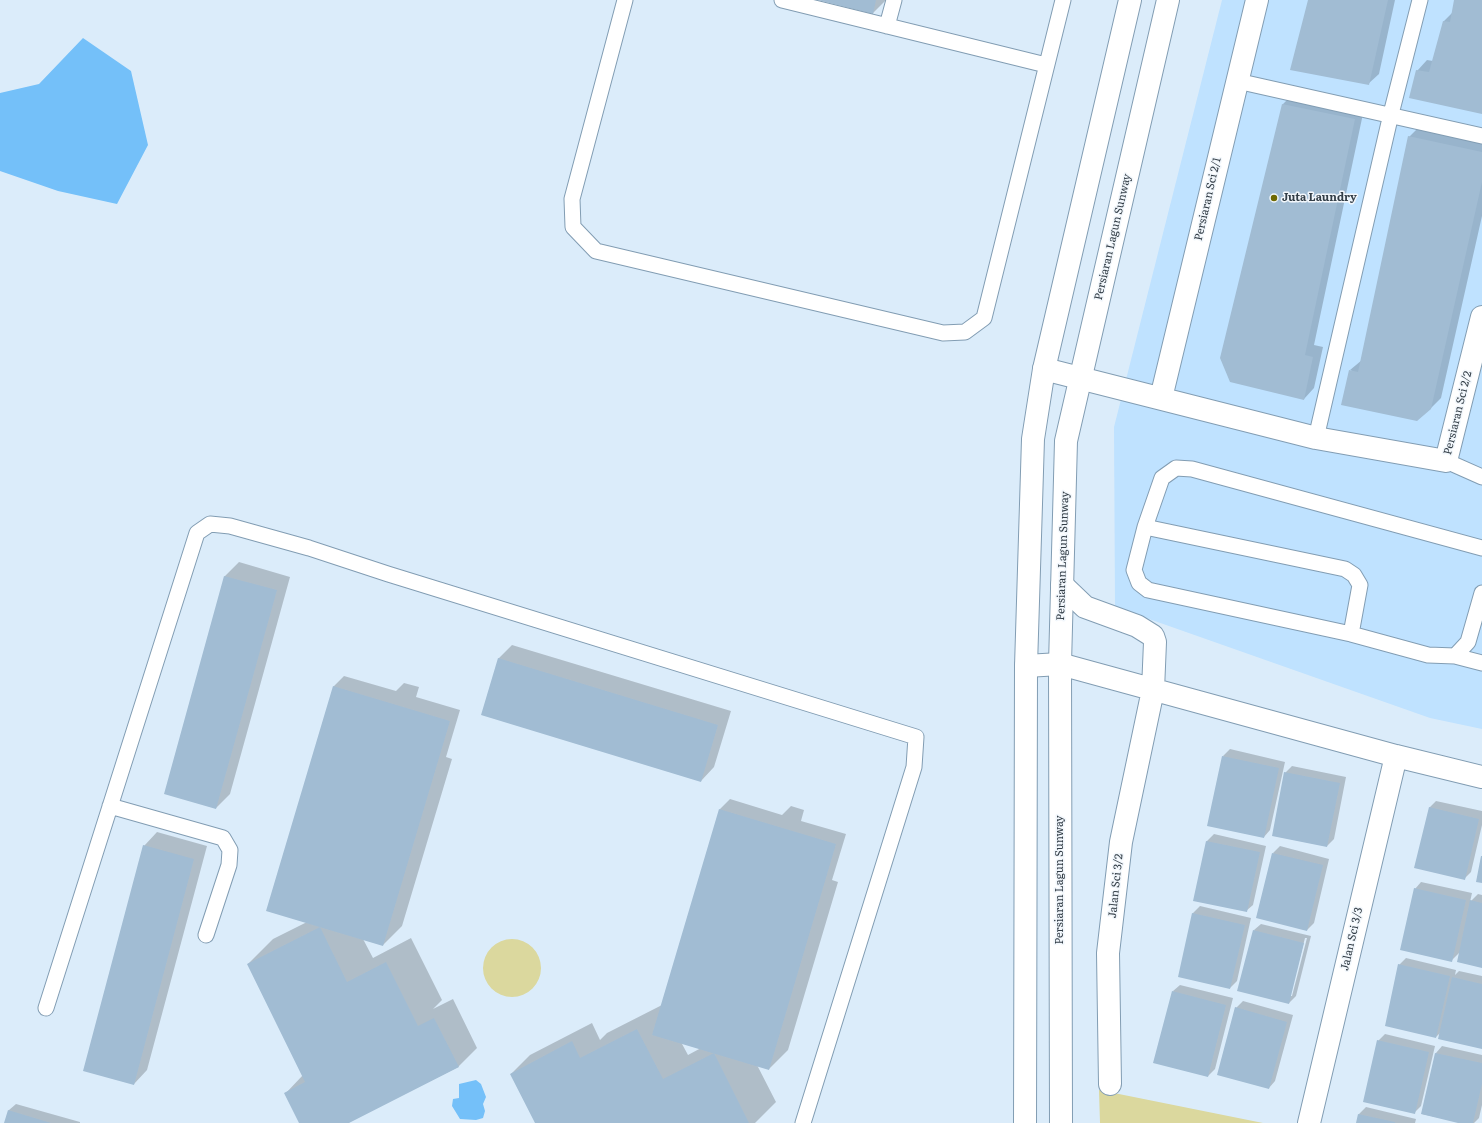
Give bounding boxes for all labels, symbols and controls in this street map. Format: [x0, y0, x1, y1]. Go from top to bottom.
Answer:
street label: Persiaran Sci 2/1 [1192, 156, 1224, 242]
street label: Persiaran Lagun Sunway [1092, 173, 1134, 301]
place label: Juta Laundry [1282, 191, 1357, 205]
marker: Juta Laundry [1269, 193, 1279, 203]
street label: Persiaran Sci 2/2 [1441, 370, 1475, 456]
street label: Persiaran Lagun Sunway [1054, 491, 1072, 621]
street label: Persiaran Lagun Sunway [1053, 815, 1067, 945]
street label: Jalan Sci 3/2 [1106, 853, 1126, 919]
street label: Jalan Sci 3/3 [1338, 906, 1366, 972]

